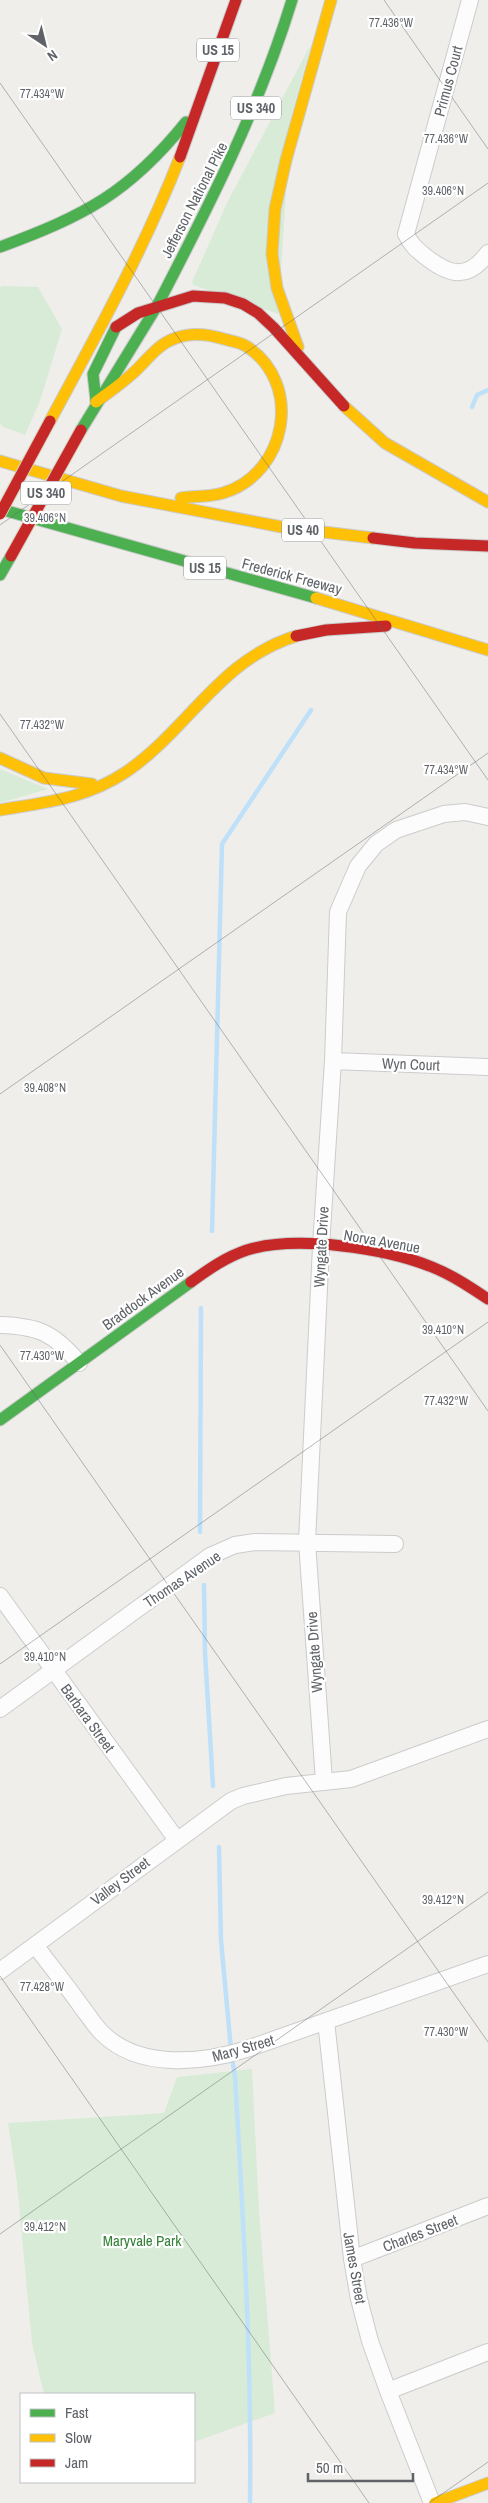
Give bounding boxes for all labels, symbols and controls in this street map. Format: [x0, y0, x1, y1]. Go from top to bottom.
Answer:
text: 77.436°W [369, 15, 414, 31]
north arrow [20, 20, 70, 70]
road number: US 15 [197, 38, 239, 62]
street label: Primus Court [428, 43, 468, 119]
text: N [44, 46, 61, 65]
text: 77.434°W [20, 86, 65, 102]
road number: US 340 [231, 96, 281, 120]
text: 77.436°W [424, 131, 469, 147]
street label: Jefferson National Pike [156, 138, 232, 262]
text: 39.406°N [422, 183, 464, 199]
road number: US 340 [21, 482, 71, 504]
text: 39.406°N [24, 510, 66, 526]
road number: US 40 [282, 518, 324, 542]
street label: Frederick Freeway [240, 553, 345, 600]
road number: US 15 [184, 556, 226, 580]
text: 77.432°W [20, 717, 65, 733]
text: 77.434°W [424, 762, 469, 778]
street label: Wyn Court [382, 1052, 441, 1076]
text: 39.408°N [24, 1080, 66, 1096]
street label: Wyngate Drive [308, 1206, 334, 1288]
street label: Norva Avenue [342, 1224, 422, 1258]
street label: Braddock Avenue [98, 1261, 188, 1335]
text: 39.410°N [422, 1322, 464, 1338]
text: 77.430°W [20, 1348, 65, 1364]
text: 77.432°W [424, 1393, 469, 1409]
street label: Thomas Avenue [139, 1545, 225, 1613]
street label: Wyngate Drive [301, 1611, 327, 1693]
text: 39.410°N [24, 1649, 66, 1665]
street label: Barbara Street [56, 1679, 120, 1757]
street label: Valley Street [86, 1852, 154, 1910]
text: 39.412°N [422, 1892, 464, 1908]
text: 77.428°W [20, 1979, 65, 1995]
text: 77.430°W [424, 2024, 469, 2040]
street label: Mary Street [210, 2029, 277, 2067]
street label: Charles Street [380, 2209, 461, 2257]
text: 39.412°N [24, 2219, 66, 2235]
park label: Maryvale Park [103, 2230, 182, 2251]
street label: James Street [338, 2230, 372, 2306]
legend [20, 2393, 195, 2483]
text: Fast [65, 2402, 89, 2423]
text: Slow [65, 2427, 92, 2448]
scale bar [308, 2450, 413, 2482]
text: Jam [65, 2452, 88, 2473]
text: 50 m [316, 2457, 343, 2478]

